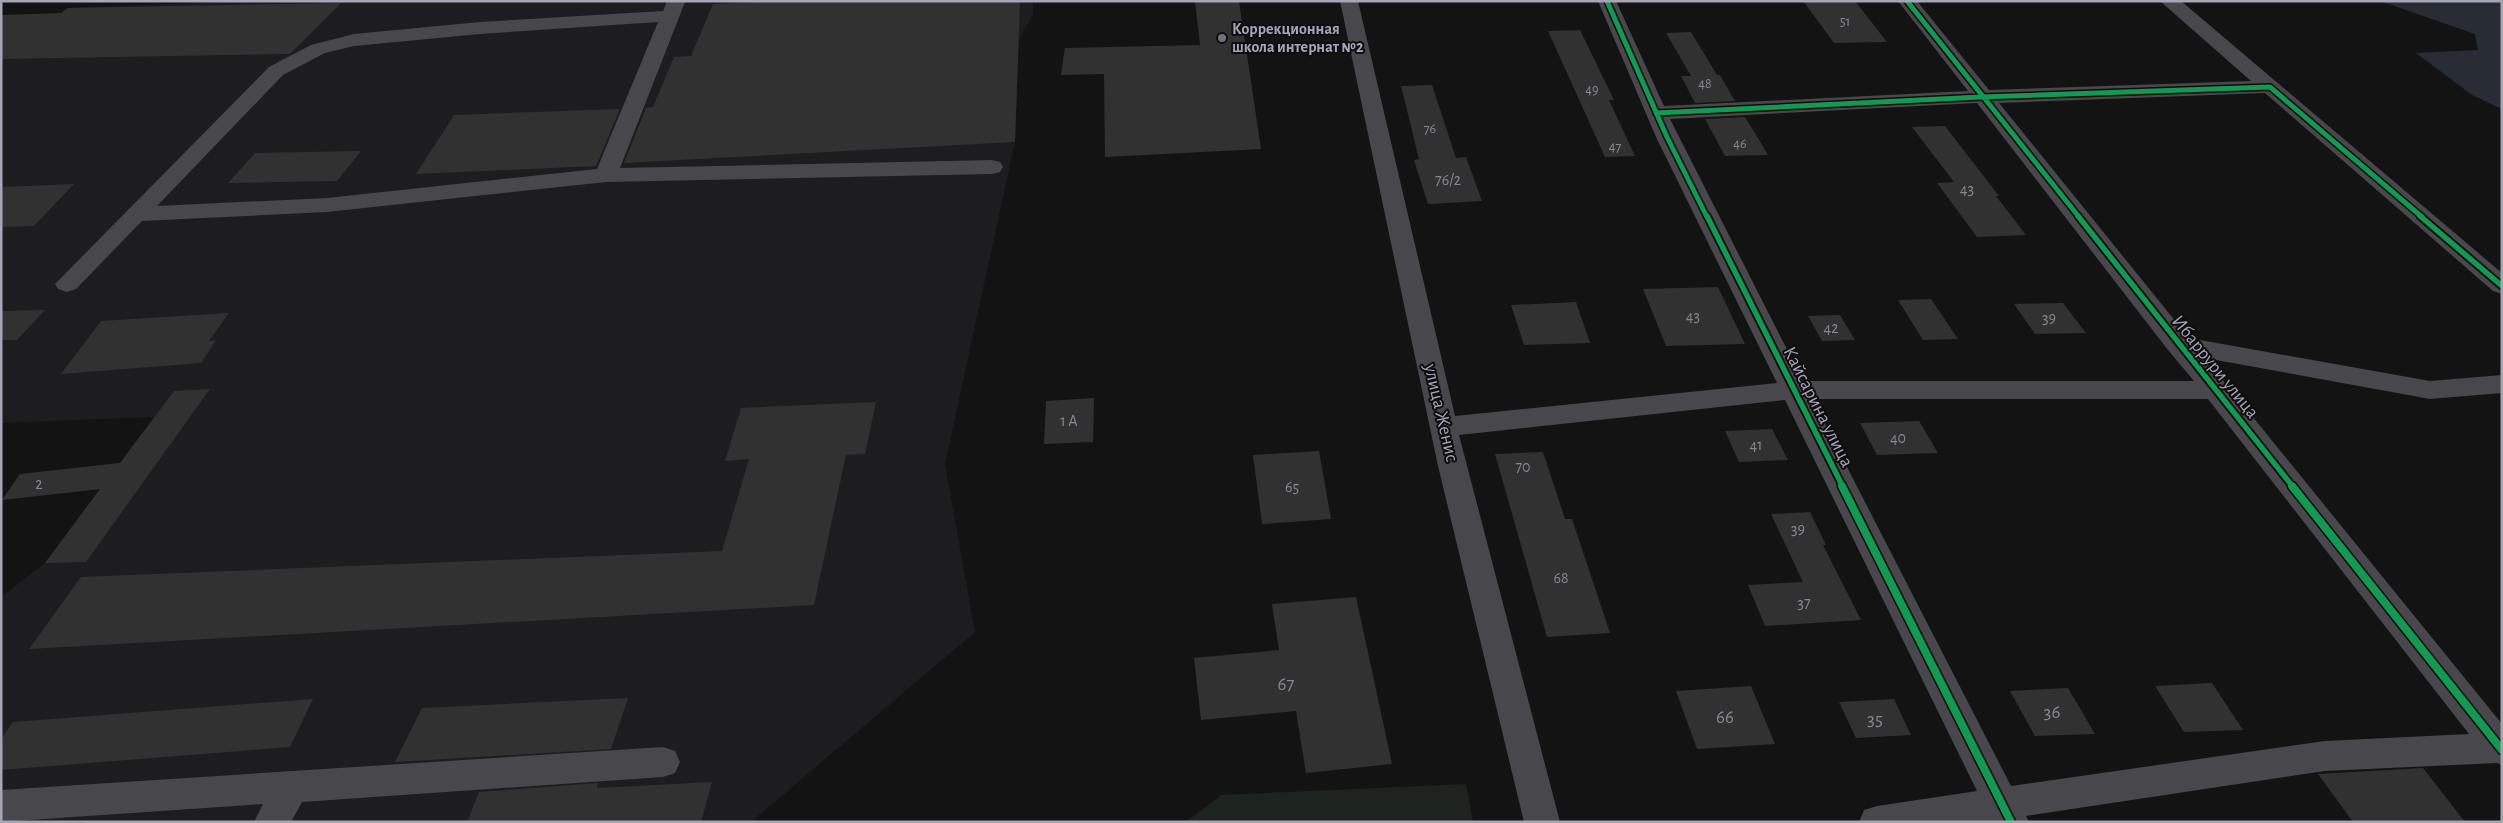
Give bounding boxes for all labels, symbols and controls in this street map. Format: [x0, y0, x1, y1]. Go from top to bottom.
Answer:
house number: 51 [1840, 15, 1850, 29]
place label: Коррекционная школа интернат №2 [1232, 21, 1364, 55]
marker: Коррекционная школа интернат №2 [1216, 32, 1228, 44]
house number: 48 [1698, 77, 1712, 91]
house number: 49 [1585, 83, 1599, 97]
house number: 76 [1424, 122, 1436, 136]
house number: 46 [1733, 137, 1747, 151]
house number: 47 [1609, 140, 1621, 154]
house number: 76/2 [1435, 172, 1461, 188]
house number: 43 [1960, 181, 1974, 197]
house number: 43 [1686, 308, 1700, 324]
house number: 39 [2042, 310, 2056, 326]
street label: Ибаррури улица [2168, 312, 2262, 422]
house number: 42 [1824, 320, 1838, 336]
street label: Кайсарина улица [1780, 344, 1857, 470]
street label: улица Женис [1420, 361, 1462, 464]
house number: 1 А [1060, 413, 1078, 429]
house number: 40 [1890, 430, 1906, 446]
house number: 41 [1749, 437, 1763, 453]
house number: 70 [1515, 459, 1531, 475]
house number: 2 [35, 476, 43, 492]
house number: 65 [1285, 479, 1299, 495]
house number: 39 [1791, 521, 1805, 537]
house number: 68 [1553, 570, 1569, 586]
house number: 37 [1797, 595, 1811, 611]
house number: 67 [1278, 675, 1295, 694]
house number: 36 [2044, 703, 2060, 722]
house number: 66 [1716, 708, 1734, 727]
house number: 35 [1867, 710, 1883, 729]

